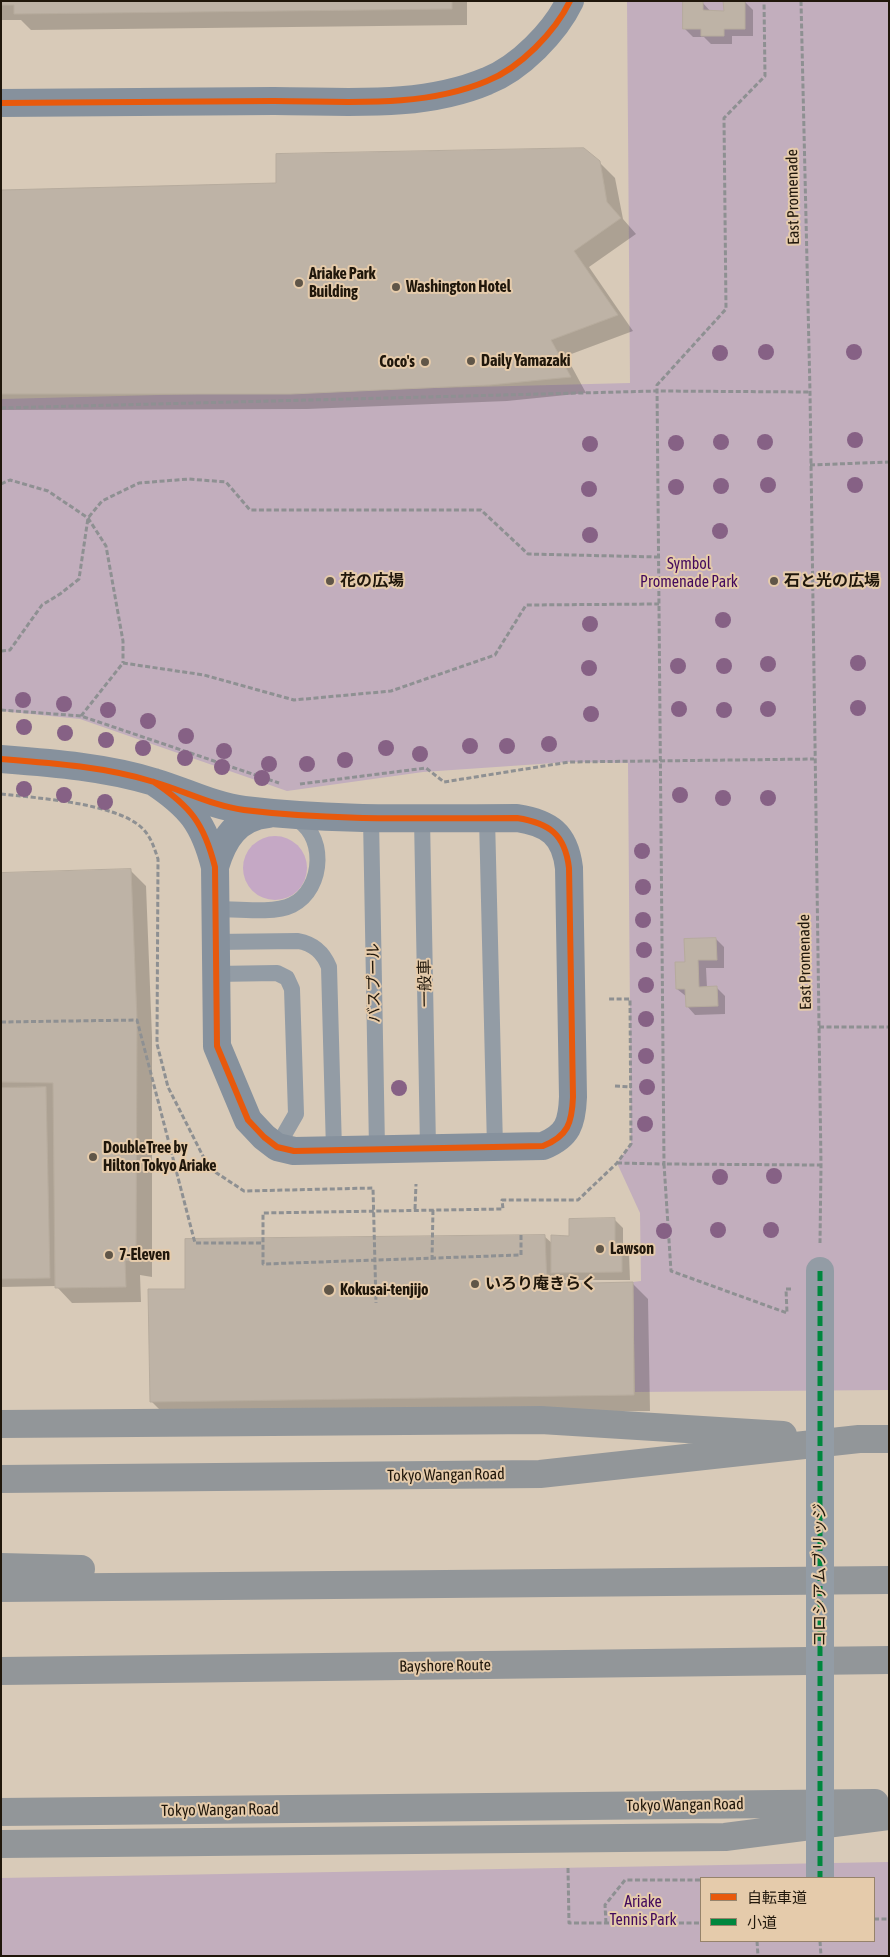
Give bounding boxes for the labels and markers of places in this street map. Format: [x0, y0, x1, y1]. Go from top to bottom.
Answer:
place label: Ariake Park Building [309, 264, 376, 302]
marker: Ariake Park Building [293, 277, 305, 289]
place label: Washington Hotel [406, 277, 511, 297]
marker: Washington Hotel [390, 281, 402, 293]
place label: Daily Yamazaki [481, 351, 570, 371]
place label: Coco's [379, 352, 415, 372]
marker: Daily Yamazaki [465, 355, 477, 367]
marker: Coco's [419, 356, 431, 368]
place label: 花の広場 [340, 571, 404, 591]
place label: 石と光の広場 [784, 571, 880, 591]
marker: 花の広場 [324, 575, 336, 587]
marker: 石と光の広場 [768, 575, 780, 587]
place label: DoubleTree by Hilton Tokyo Ariake [103, 1138, 217, 1176]
marker: DoubleTree by Hilton Tokyo Ariake [87, 1151, 99, 1163]
place label: Lawson [610, 1239, 654, 1259]
marker: Lawson [594, 1243, 606, 1255]
place label: 7-Eleven [119, 1245, 170, 1265]
marker: 7-Eleven [103, 1249, 115, 1261]
place label: いろり庵きらく [485, 1274, 597, 1294]
marker: いろり庵きらく [469, 1278, 481, 1290]
place label: Kokusai-tenjijo [340, 1280, 429, 1300]
marker: Kokusai-tenjijo [322, 1283, 336, 1297]

